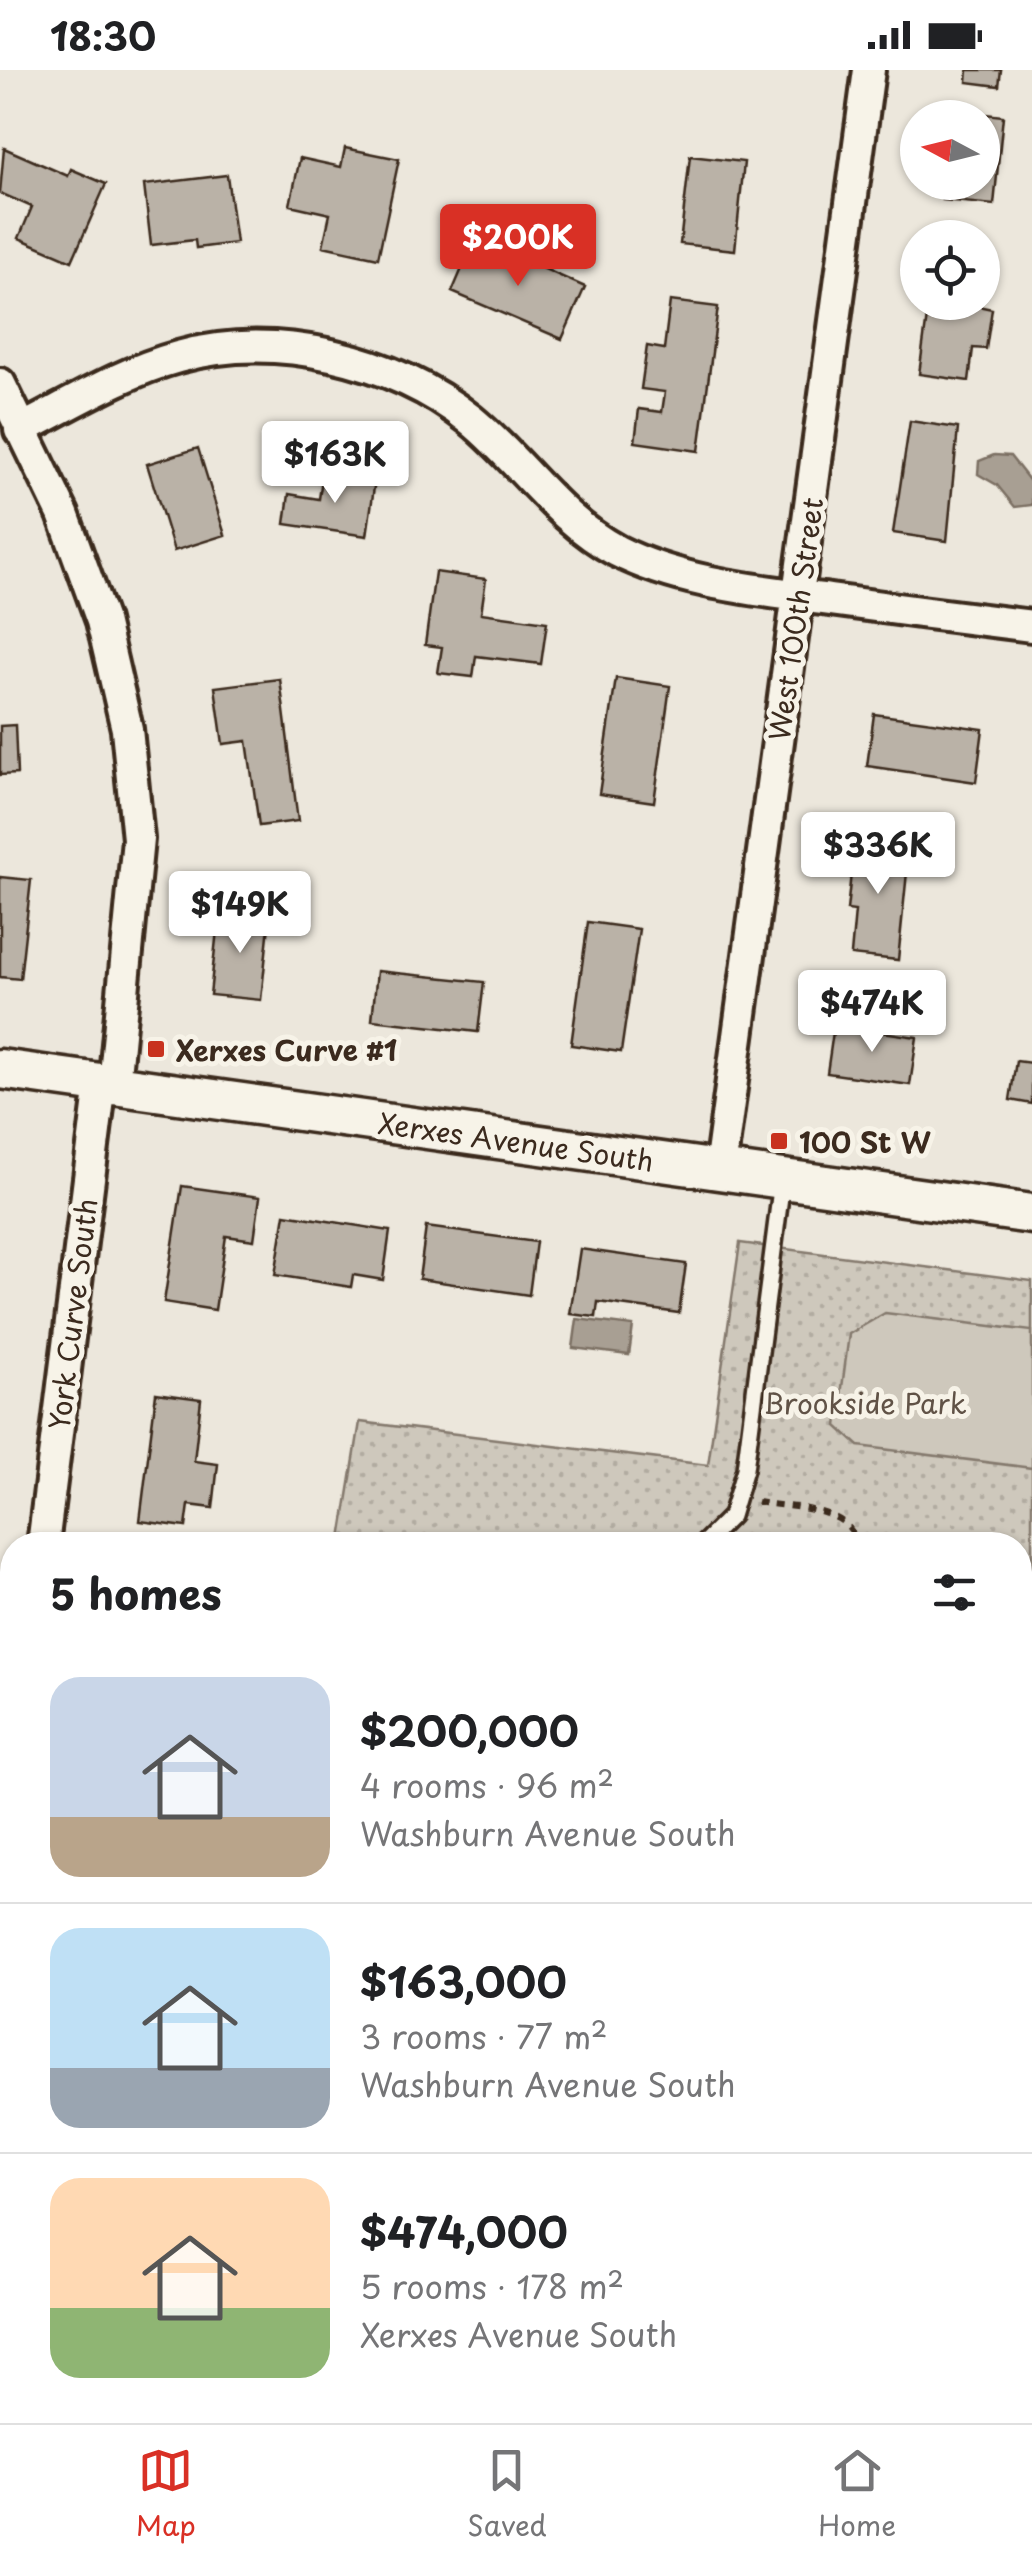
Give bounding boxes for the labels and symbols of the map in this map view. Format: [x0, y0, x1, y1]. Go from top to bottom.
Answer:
north arrow [900, 100, 1000, 200]
pin: $200K [448, 204, 588, 289]
pin: $163K [265, 421, 405, 506]
street label: West 100th Street [757, 495, 833, 743]
pin: $336K [808, 812, 948, 897]
pin: $149K [170, 871, 310, 956]
pin: $474K [802, 970, 942, 1055]
place label: Xerxes Curve #1 [176, 1028, 397, 1071]
marker: Xerxes Curve #1 [145, 1038, 167, 1060]
street label: Xerxes Avenue South [376, 1100, 656, 1182]
place label: 100 St W [799, 1120, 931, 1163]
marker: 100 St W [768, 1130, 790, 1152]
street label: York Curve South [36, 1196, 108, 1432]
park label: Brookside Park [763, 1381, 967, 1424]

